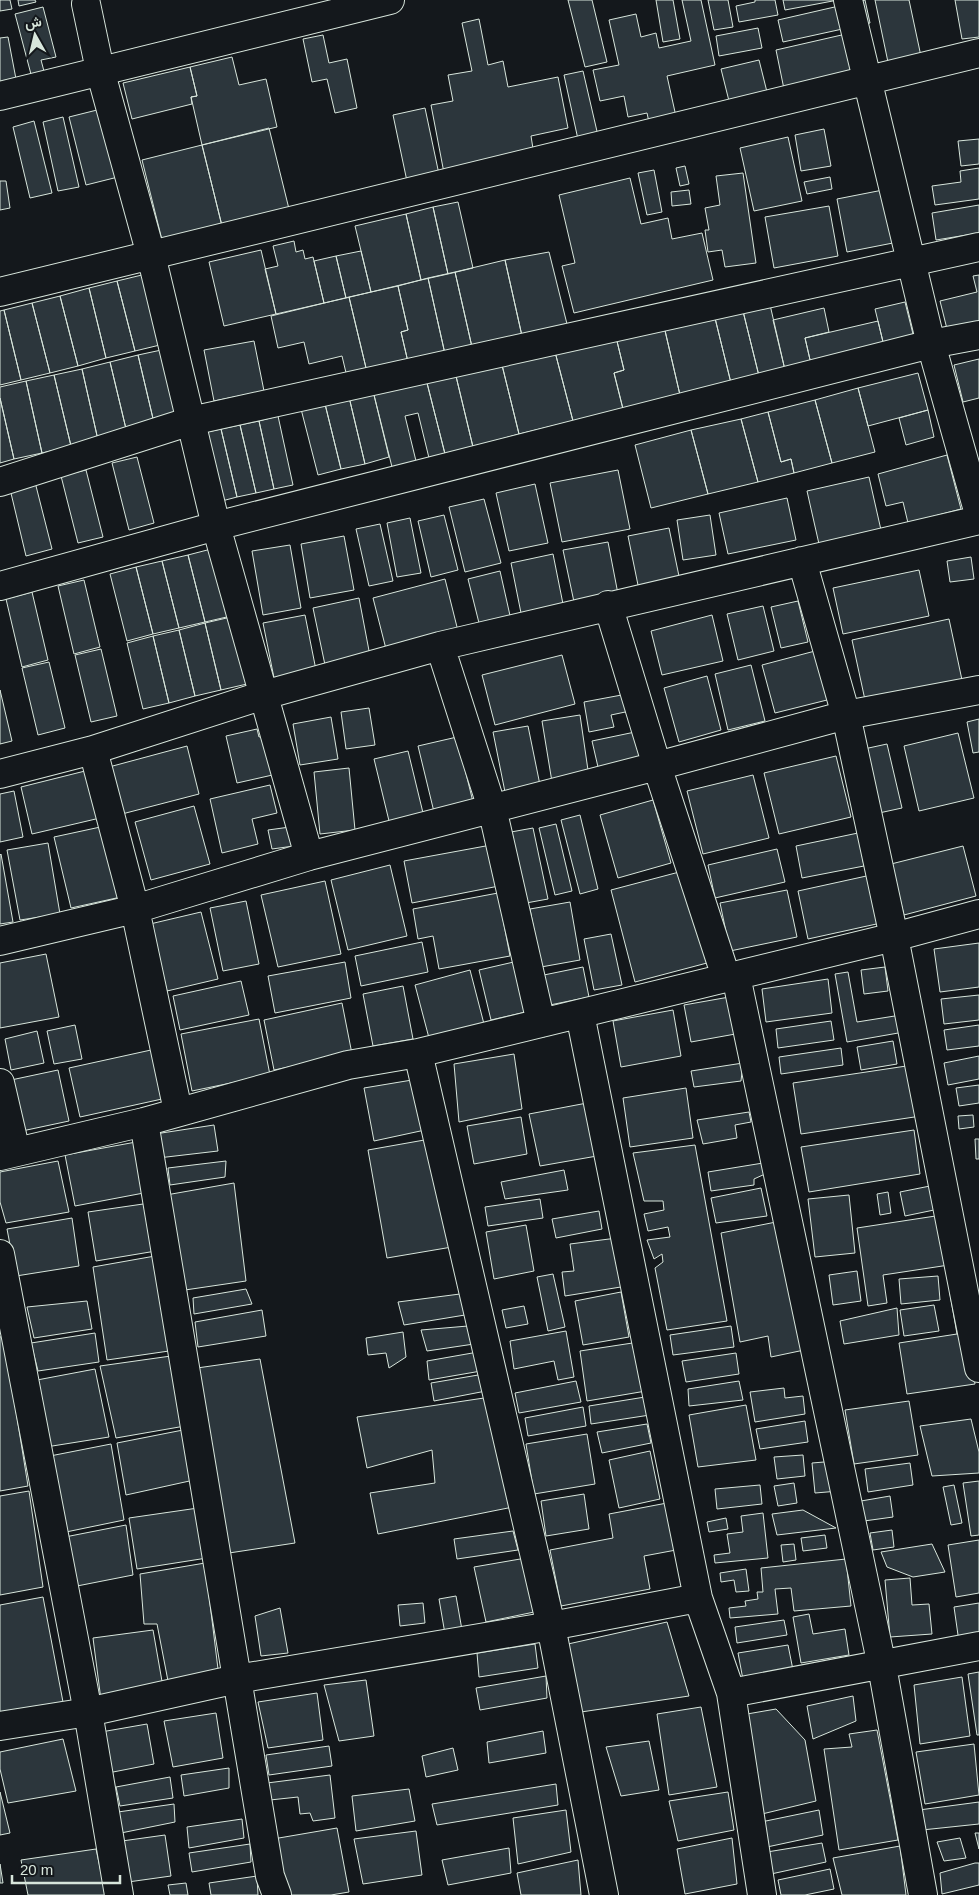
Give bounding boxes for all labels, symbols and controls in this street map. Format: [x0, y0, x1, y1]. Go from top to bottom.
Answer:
north arrow [10, 10, 60, 60]
text: ش [24, 13, 43, 32]
scale bar [12, 1852, 120, 1884]
text: 20 m [20, 1861, 53, 1878]

